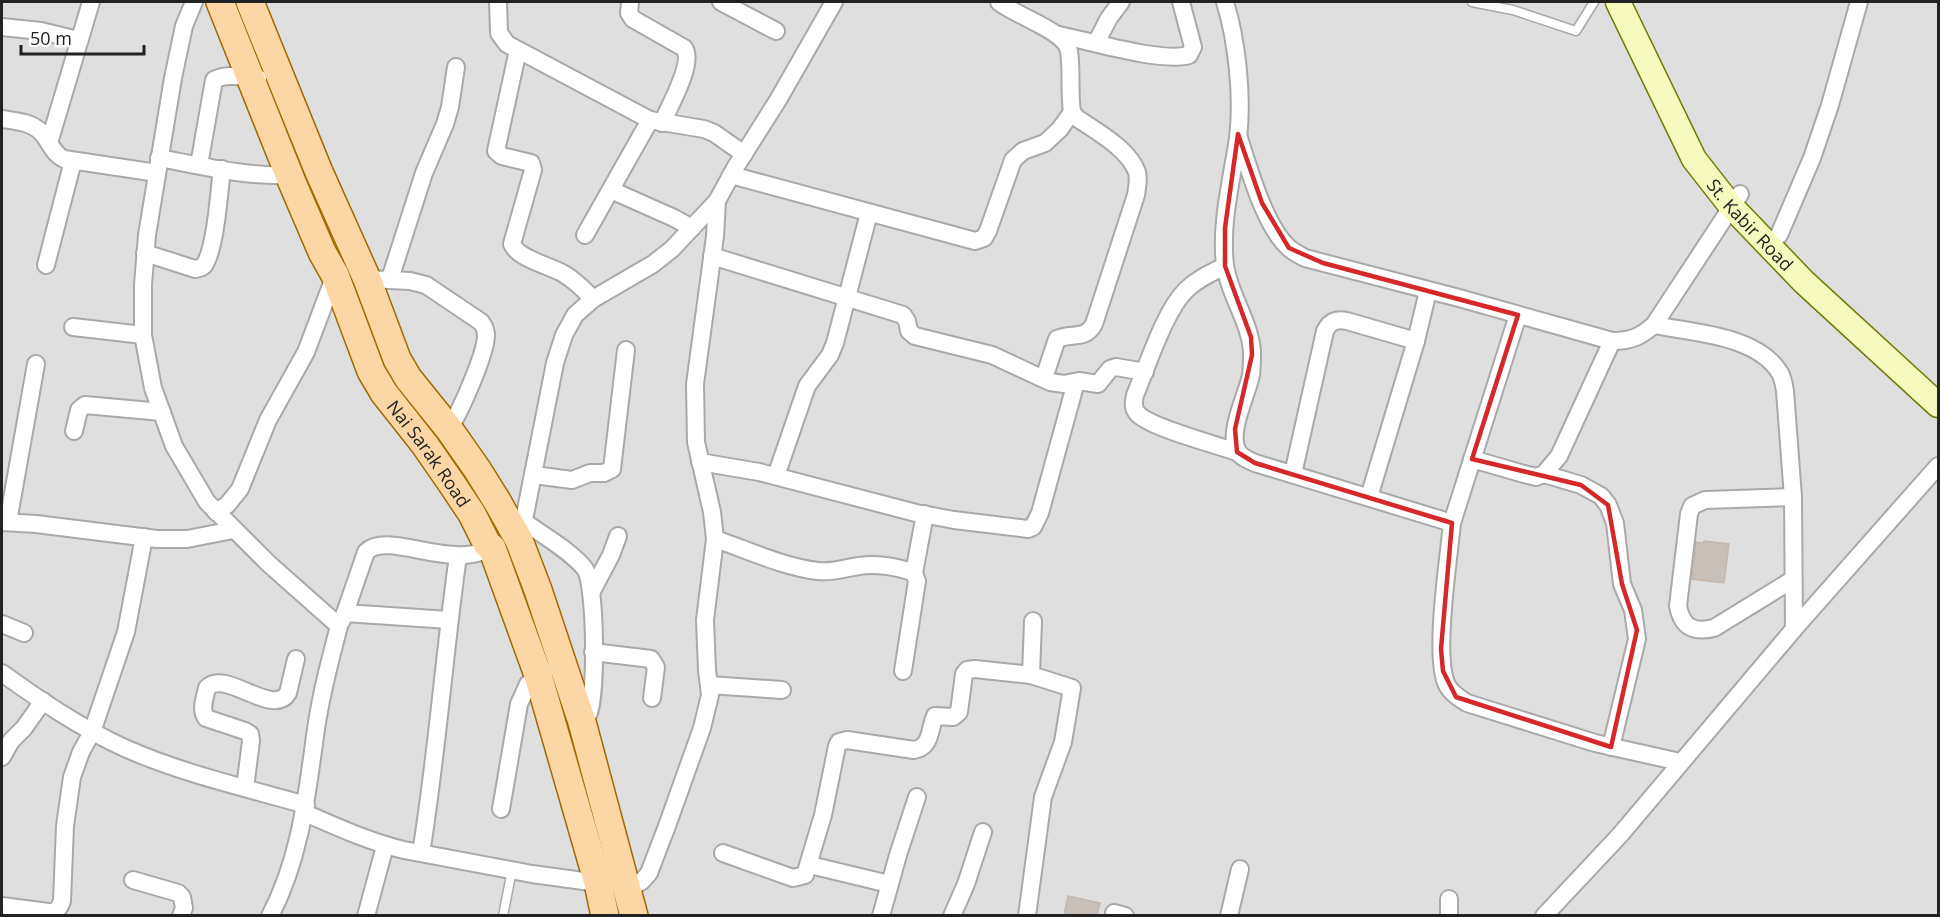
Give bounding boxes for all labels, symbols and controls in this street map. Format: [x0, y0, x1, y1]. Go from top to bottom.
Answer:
scale bar [21, 18, 144, 56]
text: 50 m [30, 26, 72, 50]
street label: St. Kabir Road [1702, 174, 1799, 276]
street label: Nai Sarak Road [382, 395, 476, 512]

